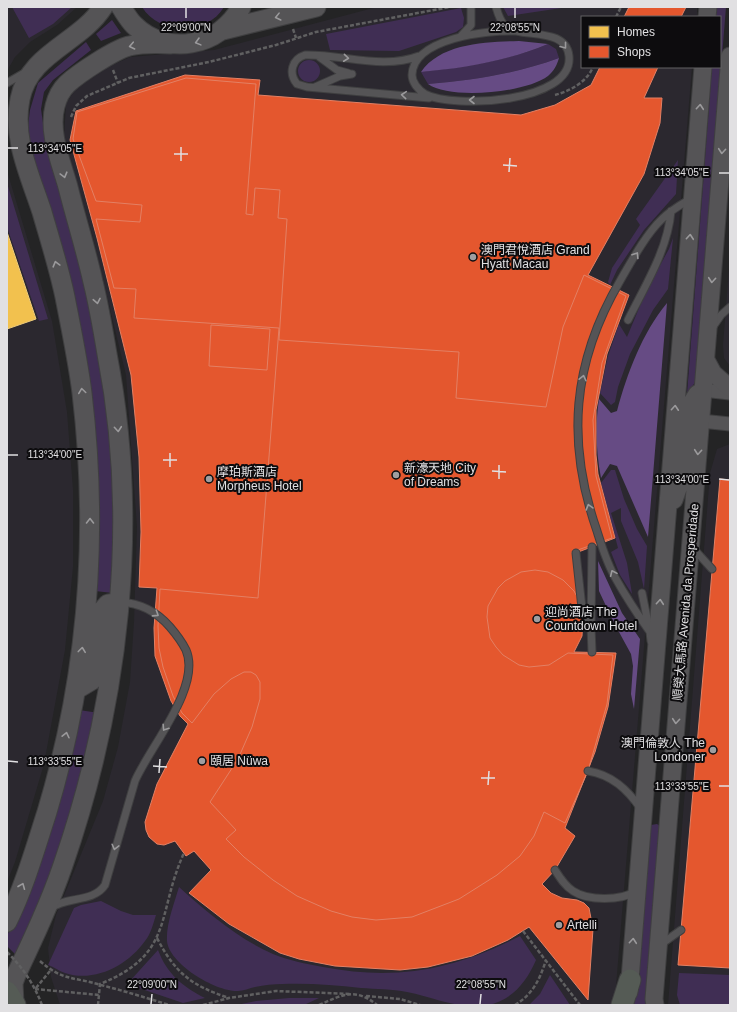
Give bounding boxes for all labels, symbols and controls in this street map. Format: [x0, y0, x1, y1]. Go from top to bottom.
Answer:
one-way arrow [275, 13, 281, 21]
legend [581, 16, 721, 68]
text: 22°09'00"N [161, 22, 211, 33]
text: 22°08'55"N [490, 22, 540, 33]
text: Homes [617, 25, 655, 39]
one-way arrow [195, 37, 202, 46]
one-way arrow [129, 41, 135, 50]
one-way arrow [559, 42, 566, 49]
text: Shops [617, 45, 651, 59]
one-way arrow [342, 54, 349, 63]
one-way arrow [401, 91, 407, 100]
one-way arrow [469, 96, 475, 104]
one-way arrow [696, 104, 705, 110]
text: 113°34'05"E [28, 143, 82, 154]
one-way arrow [718, 148, 727, 154]
text: 113°34'05"E [655, 167, 709, 178]
one-way arrow [59, 172, 68, 179]
one-way arrow [685, 234, 694, 240]
place label: 澳門君悅酒店 Grand Hyatt Macau [481, 243, 590, 271]
marker: 澳門君悅酒店 Grand Hyatt Macau [468, 252, 478, 262]
one-way arrow [631, 252, 638, 259]
one-way arrow [52, 260, 61, 267]
one-way arrow [707, 277, 716, 283]
one-way arrow [93, 298, 101, 304]
one-way arrow [578, 375, 586, 381]
one-way arrow [78, 388, 87, 394]
one-way arrow [671, 405, 680, 411]
one-way arrow [113, 426, 122, 432]
text: 113°34'00"E [28, 449, 82, 460]
one-way arrow [694, 449, 703, 455]
place label: 新濠天地 City of Dreams [404, 461, 476, 489]
place label: 摩珀斯酒店 Morpheus Hotel [217, 465, 302, 493]
marker: 新濠天地 City of Dreams [391, 470, 401, 480]
marker: 摩珀斯酒店 Morpheus Hotel [204, 474, 214, 484]
text: 113°34'00"E [655, 474, 709, 485]
one-way arrow [585, 503, 594, 510]
street label: 順榮大馬路 Avenida da Prosperidade [670, 503, 702, 701]
one-way arrow [86, 518, 94, 524]
one-way arrow [610, 569, 618, 577]
one-way arrow [656, 599, 665, 605]
place label: 迎尚酒店 The Countdown Hotel [545, 605, 637, 633]
one-way arrow [152, 609, 159, 617]
marker: 迎尚酒店 The Countdown Hotel [532, 614, 542, 624]
one-way arrow [77, 647, 86, 653]
one-way arrow [672, 718, 681, 724]
one-way arrow [163, 724, 170, 731]
one-way arrow [62, 732, 70, 738]
place label: 澳門倫敦人 The Londoner [621, 736, 705, 764]
marker: 澳門倫敦人 The Londoner [708, 745, 718, 755]
place label: 頤居 Nüwa [210, 754, 268, 768]
text: 113°33'55"E [28, 756, 82, 767]
marker: 頤居 Nüwa [197, 756, 207, 766]
text: 113°33'55"E [655, 781, 709, 792]
one-way arrow [112, 843, 120, 850]
one-way arrow [17, 883, 25, 890]
place label: Artelli [567, 918, 597, 932]
marker: Artelli [554, 920, 564, 930]
one-way arrow [628, 938, 637, 944]
text: 22°09'00"N [127, 979, 177, 990]
text: 22°08'55"N [456, 979, 506, 990]

